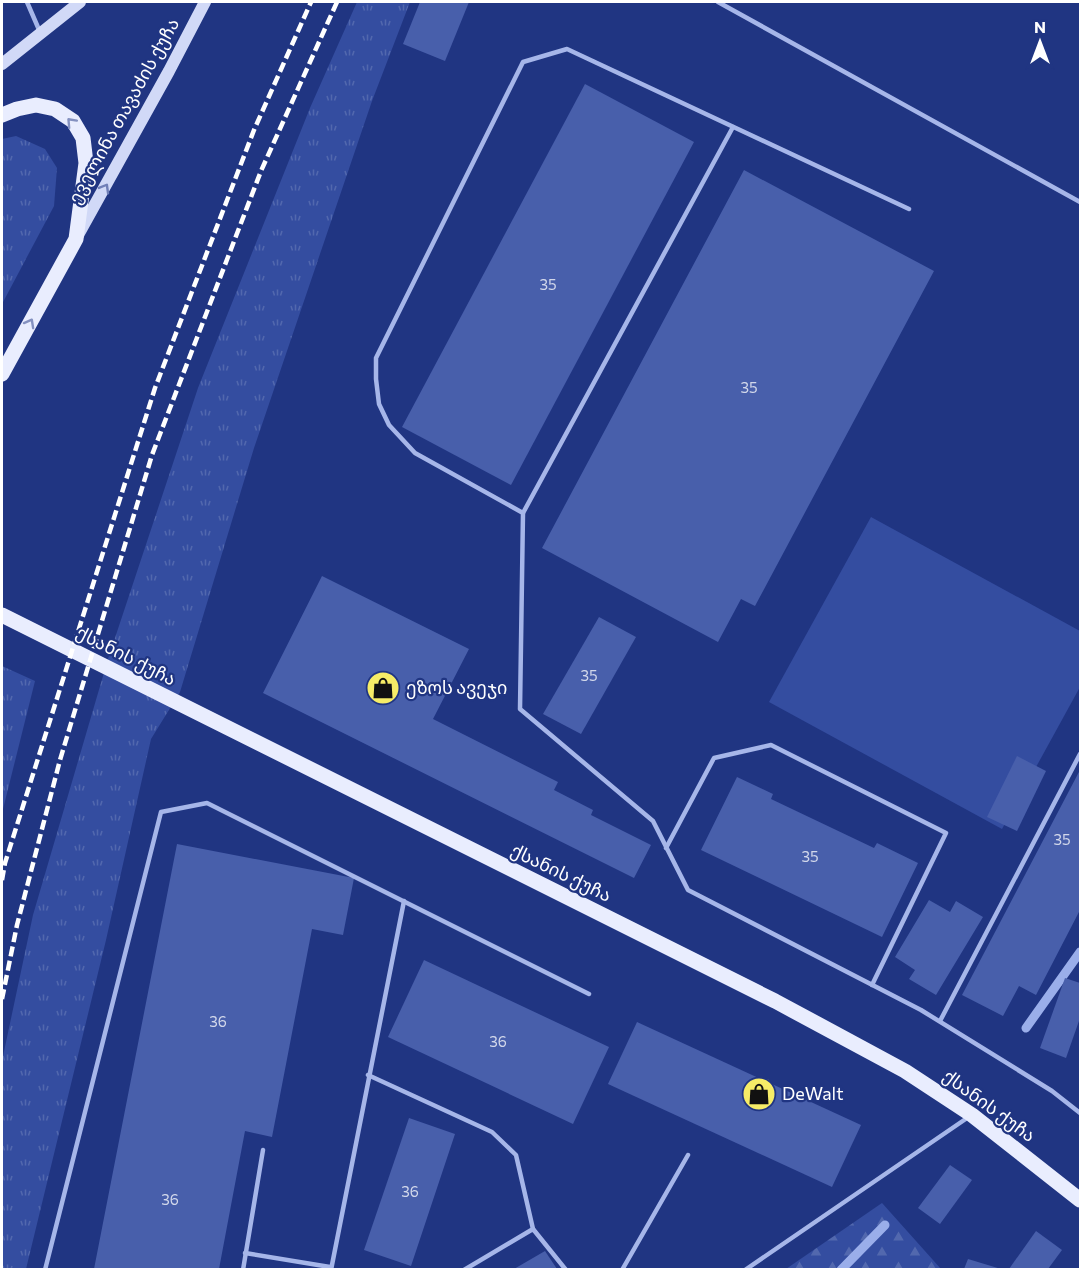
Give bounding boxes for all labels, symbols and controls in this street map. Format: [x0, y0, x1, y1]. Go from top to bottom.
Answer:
north arrow [1010, 12, 1070, 72]
street label: ეველინა თავაძის ქუჩა [63, 14, 184, 208]
text: N [1034, 17, 1046, 36]
one-way arrow [67, 119, 78, 129]
one-way arrow [98, 184, 109, 194]
house number: 35 [539, 275, 557, 293]
one-way arrow [22, 319, 34, 329]
house number: 35 [740, 378, 758, 396]
street label: ქსანის ქუჩა [72, 621, 180, 691]
house number: 35 [580, 666, 598, 684]
shop icon: ეზოს ავეჯი [365, 670, 401, 706]
place label: ეზოს ავეჯი [406, 676, 507, 699]
house number: 35 [1053, 830, 1071, 848]
street label: ქსანის ქუჩა [507, 838, 615, 907]
house number: 35 [801, 847, 819, 865]
house number: 36 [209, 1012, 227, 1030]
house number: 36 [489, 1032, 507, 1050]
street label: ქსანის ქუჩა [938, 1064, 1040, 1147]
shop icon: DeWalt [741, 1076, 777, 1112]
place label: DeWalt [782, 1082, 844, 1104]
house number: 36 [401, 1182, 419, 1200]
house number: 36 [161, 1190, 179, 1208]

